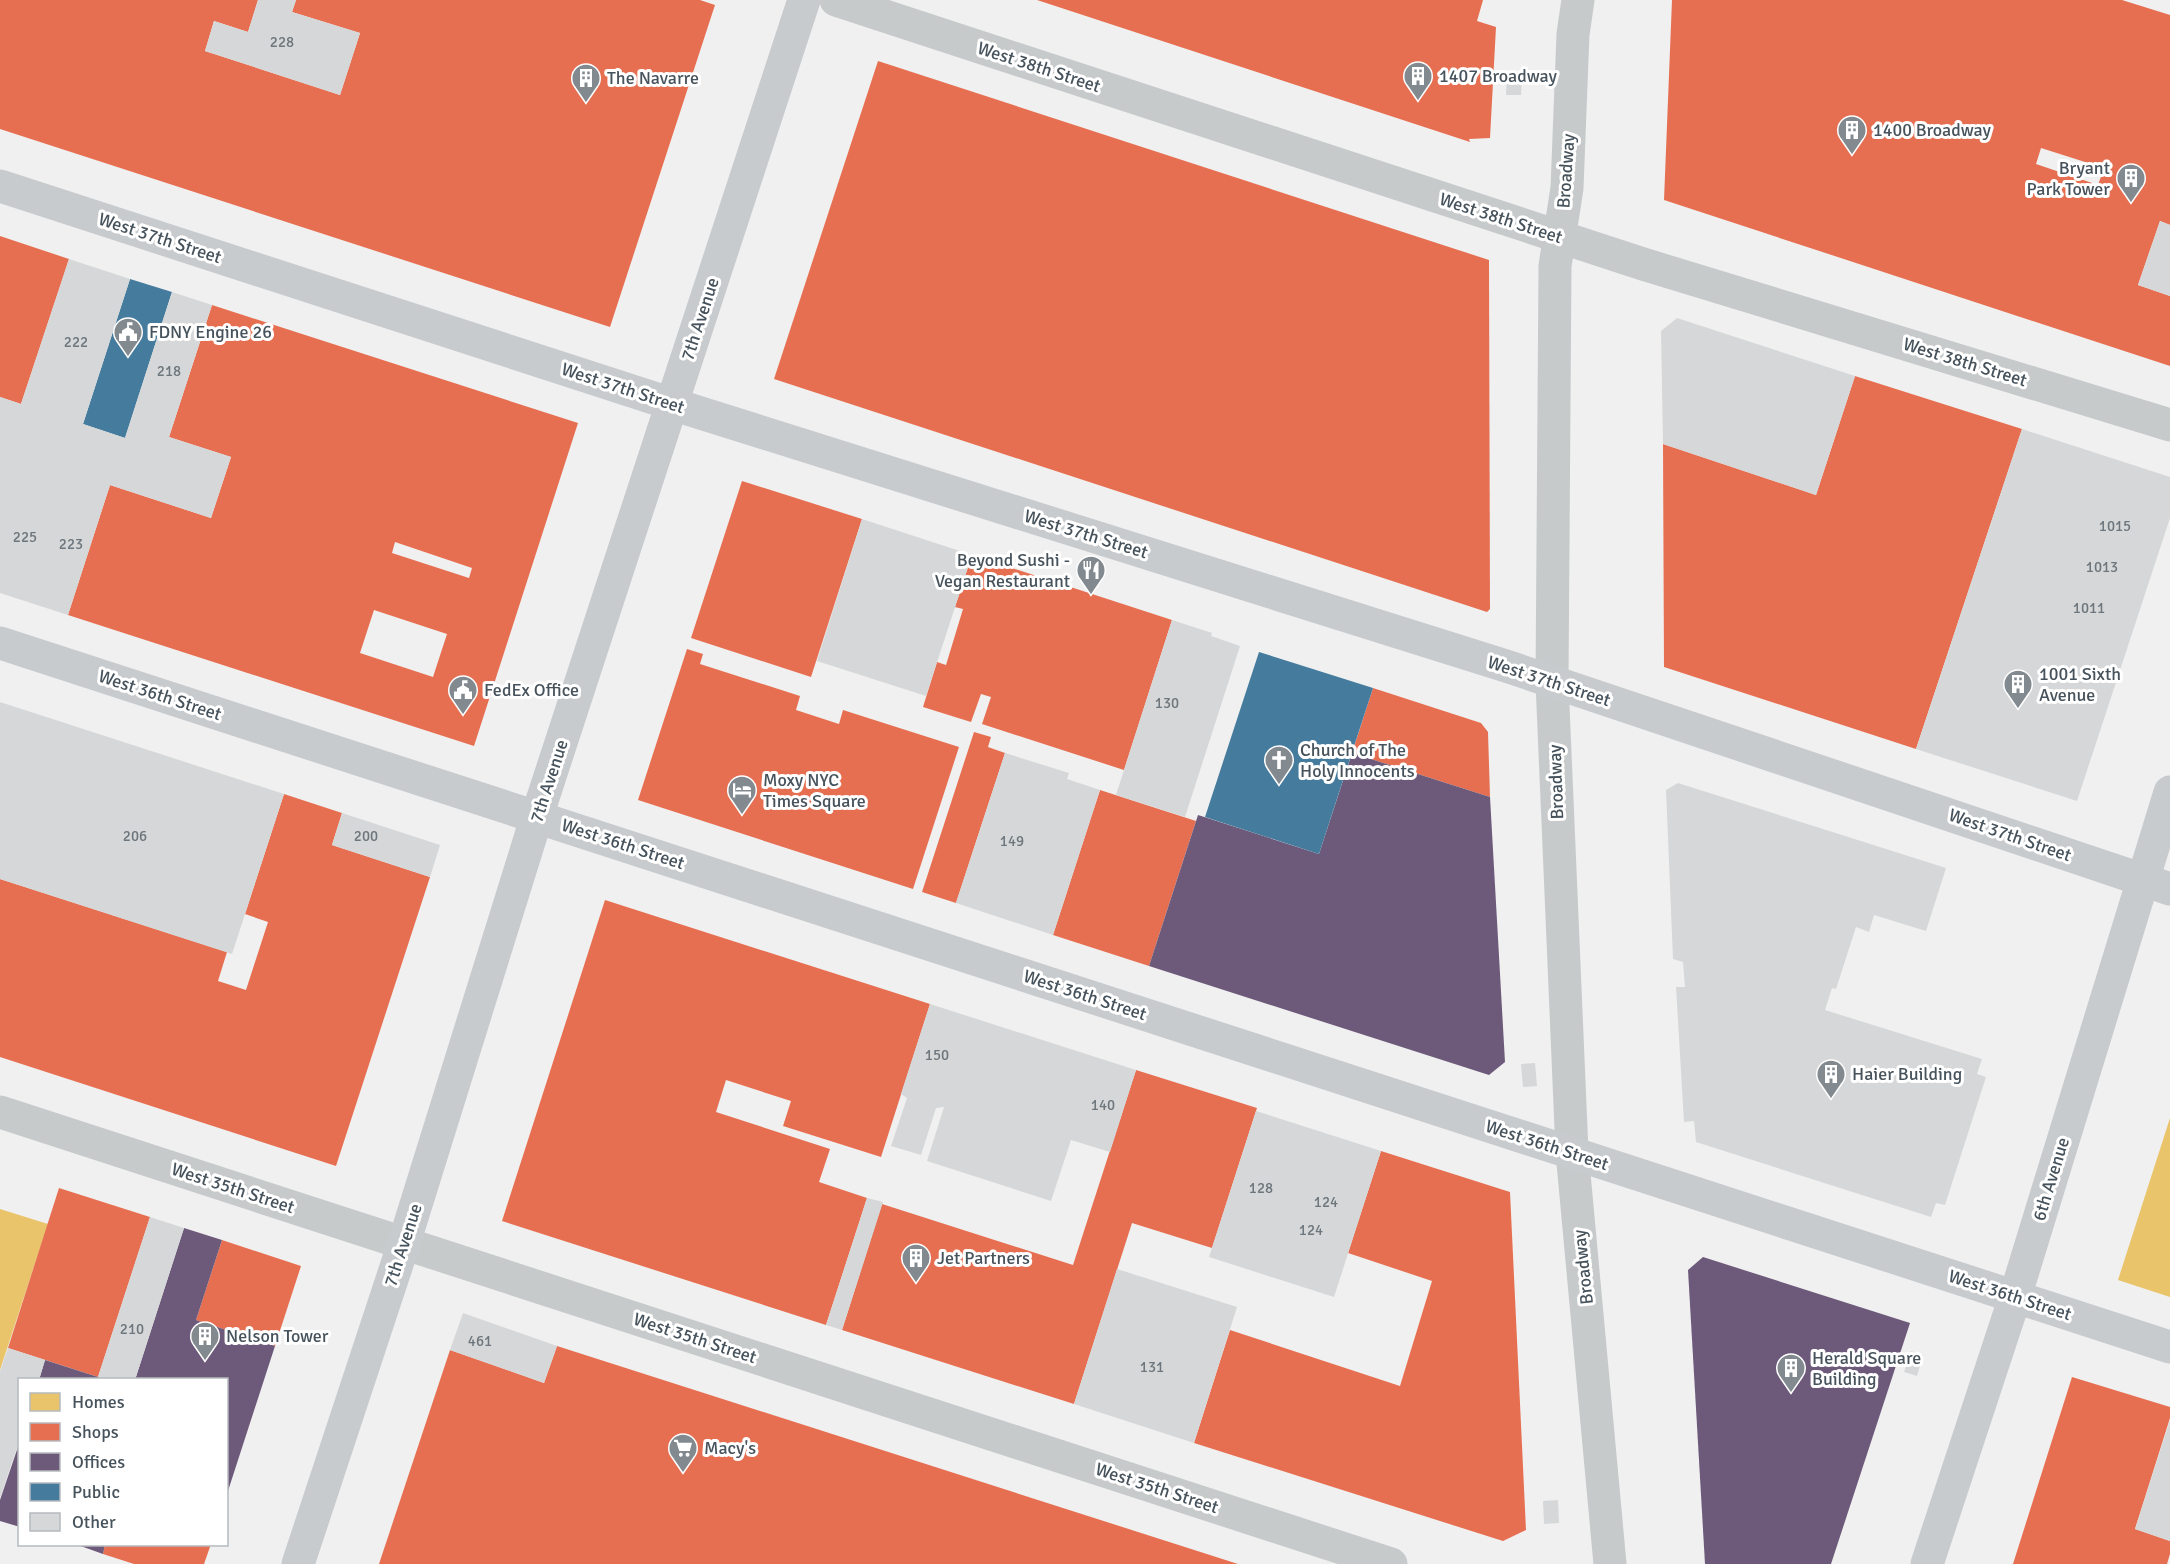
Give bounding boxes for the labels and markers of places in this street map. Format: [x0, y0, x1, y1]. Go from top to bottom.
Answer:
building icon: 1407 Broadway [1402, 60, 1434, 102]
building icon: The Navarre [570, 62, 602, 104]
place label: 1407 Broadway [1439, 65, 1557, 87]
place label: The Navarre [607, 67, 699, 89]
building icon: 1400 Broadway [1836, 114, 1868, 156]
place label: 1400 Broadway [1873, 119, 1991, 141]
place label: Bryant Park Tower [2027, 157, 2110, 200]
building icon: Bryant Park Tower [2115, 162, 2147, 204]
public building icon: FDNY Engine 26 [112, 316, 144, 358]
place label: FDNY Engine 26 [149, 321, 272, 343]
place label: Beyond Sushi - Vegan Restaurant [935, 549, 1070, 592]
restaurant icon: Beyond Sushi - Vegan Restaurant [1075, 554, 1107, 596]
place label: 1001 Sixth Avenue [2039, 663, 2121, 706]
building icon: 1001 Sixth Avenue [2002, 668, 2034, 710]
public building icon: FedEx Office [447, 674, 479, 716]
place label: FedEx Office [484, 679, 579, 701]
place label: Church of The Holy Innocents [1300, 739, 1415, 782]
church icon: Church of The Holy Innocents [1263, 744, 1295, 786]
place label: Moxy NYC Times Square [763, 769, 866, 812]
hotel icon: Moxy NYC Times Square [726, 774, 758, 816]
building icon: Haier Building [1815, 1058, 1847, 1100]
place label: Haier Building [1852, 1063, 1962, 1085]
building icon: Jet Partners [900, 1242, 932, 1284]
place label: Jet Partners [937, 1247, 1030, 1269]
building icon: Nelson Tower [189, 1320, 221, 1362]
place label: Nelson Tower [226, 1325, 329, 1347]
place label: Herald Square Building [1812, 1347, 1921, 1390]
building icon: Herald Square Building [1775, 1352, 1807, 1394]
supermarket icon: Macy's [667, 1432, 699, 1474]
place label: Macy's [704, 1437, 756, 1459]

